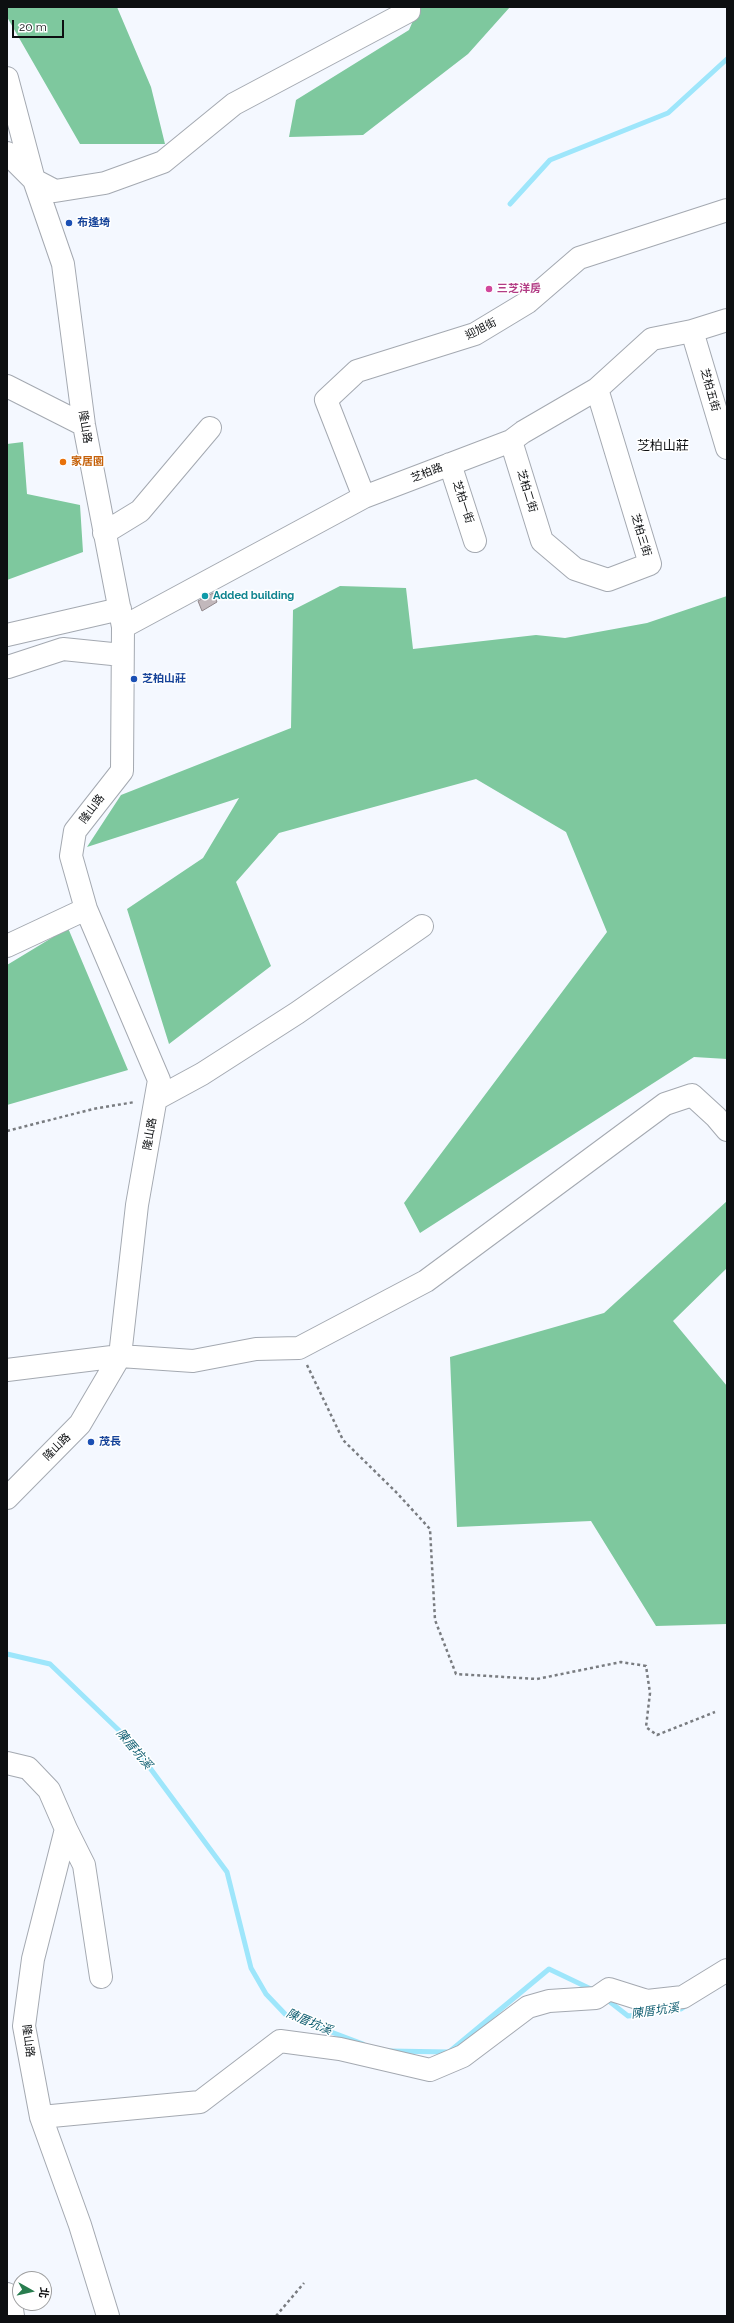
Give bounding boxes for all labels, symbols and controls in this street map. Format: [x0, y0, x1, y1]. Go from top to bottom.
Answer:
scale bar [14, 12, 66, 38]
text: 20 m [19, 20, 47, 34]
place label: 布逢埼 [77, 216, 110, 230]
marker: 布逢埼 [64, 218, 74, 228]
place label: 三芝洋房 [497, 282, 541, 296]
marker: 三芝洋房 [484, 284, 494, 294]
street label: 迎旭街 [463, 316, 499, 342]
street label: 芝柏五街 [698, 367, 722, 413]
street label: 隆山路 [76, 410, 94, 444]
district label: 芝柏山莊 [637, 438, 689, 454]
place label: 家居園 [71, 455, 104, 469]
marker: 家居園 [58, 457, 68, 467]
street label: 芝柏路 [409, 461, 445, 485]
street label: 芝柏二街 [514, 468, 540, 514]
street label: 芝柏一街 [450, 479, 476, 525]
street label: 芝柏三街 [628, 512, 654, 558]
place label: Added building [213, 589, 294, 603]
marker: Added building [200, 591, 210, 601]
place label: 芝柏山莊 [142, 672, 186, 686]
marker: 芝柏山莊 [129, 674, 139, 684]
street label: 隆山路 [77, 792, 107, 826]
street label: 隆山路 [141, 1117, 159, 1151]
street label: 隆山路 [41, 1431, 73, 1463]
place label: 茂長 [99, 1435, 121, 1449]
marker: 茂長 [86, 1437, 96, 1447]
water label: 陳厝坑溪 [113, 1726, 155, 1772]
water label: 陳厝坑溪 [630, 2001, 680, 2021]
water label: 陳厝坑溪 [284, 2006, 334, 2038]
street label: 隆山路 [19, 2024, 37, 2058]
north arrow [12, 2271, 52, 2311]
text: 北 [36, 2286, 51, 2299]

